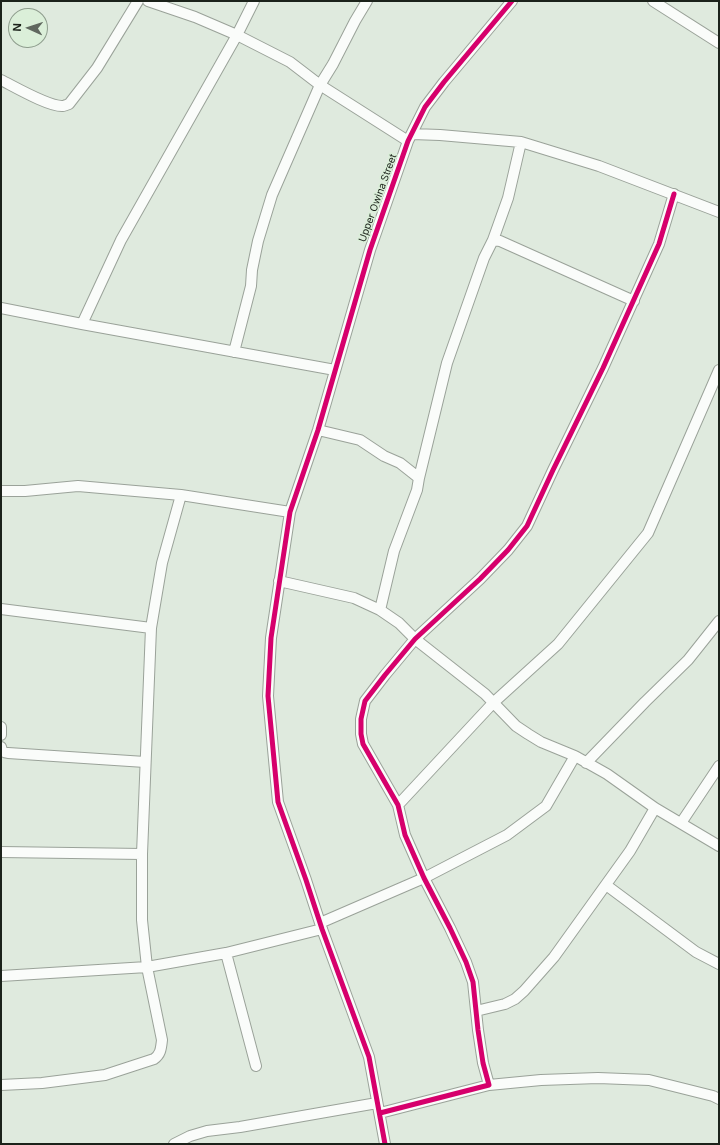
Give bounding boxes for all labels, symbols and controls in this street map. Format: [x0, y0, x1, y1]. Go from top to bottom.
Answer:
north arrow [8, 8, 48, 48]
text: N [10, 23, 24, 32]
street label: Upper Owina Street [356, 152, 400, 244]

